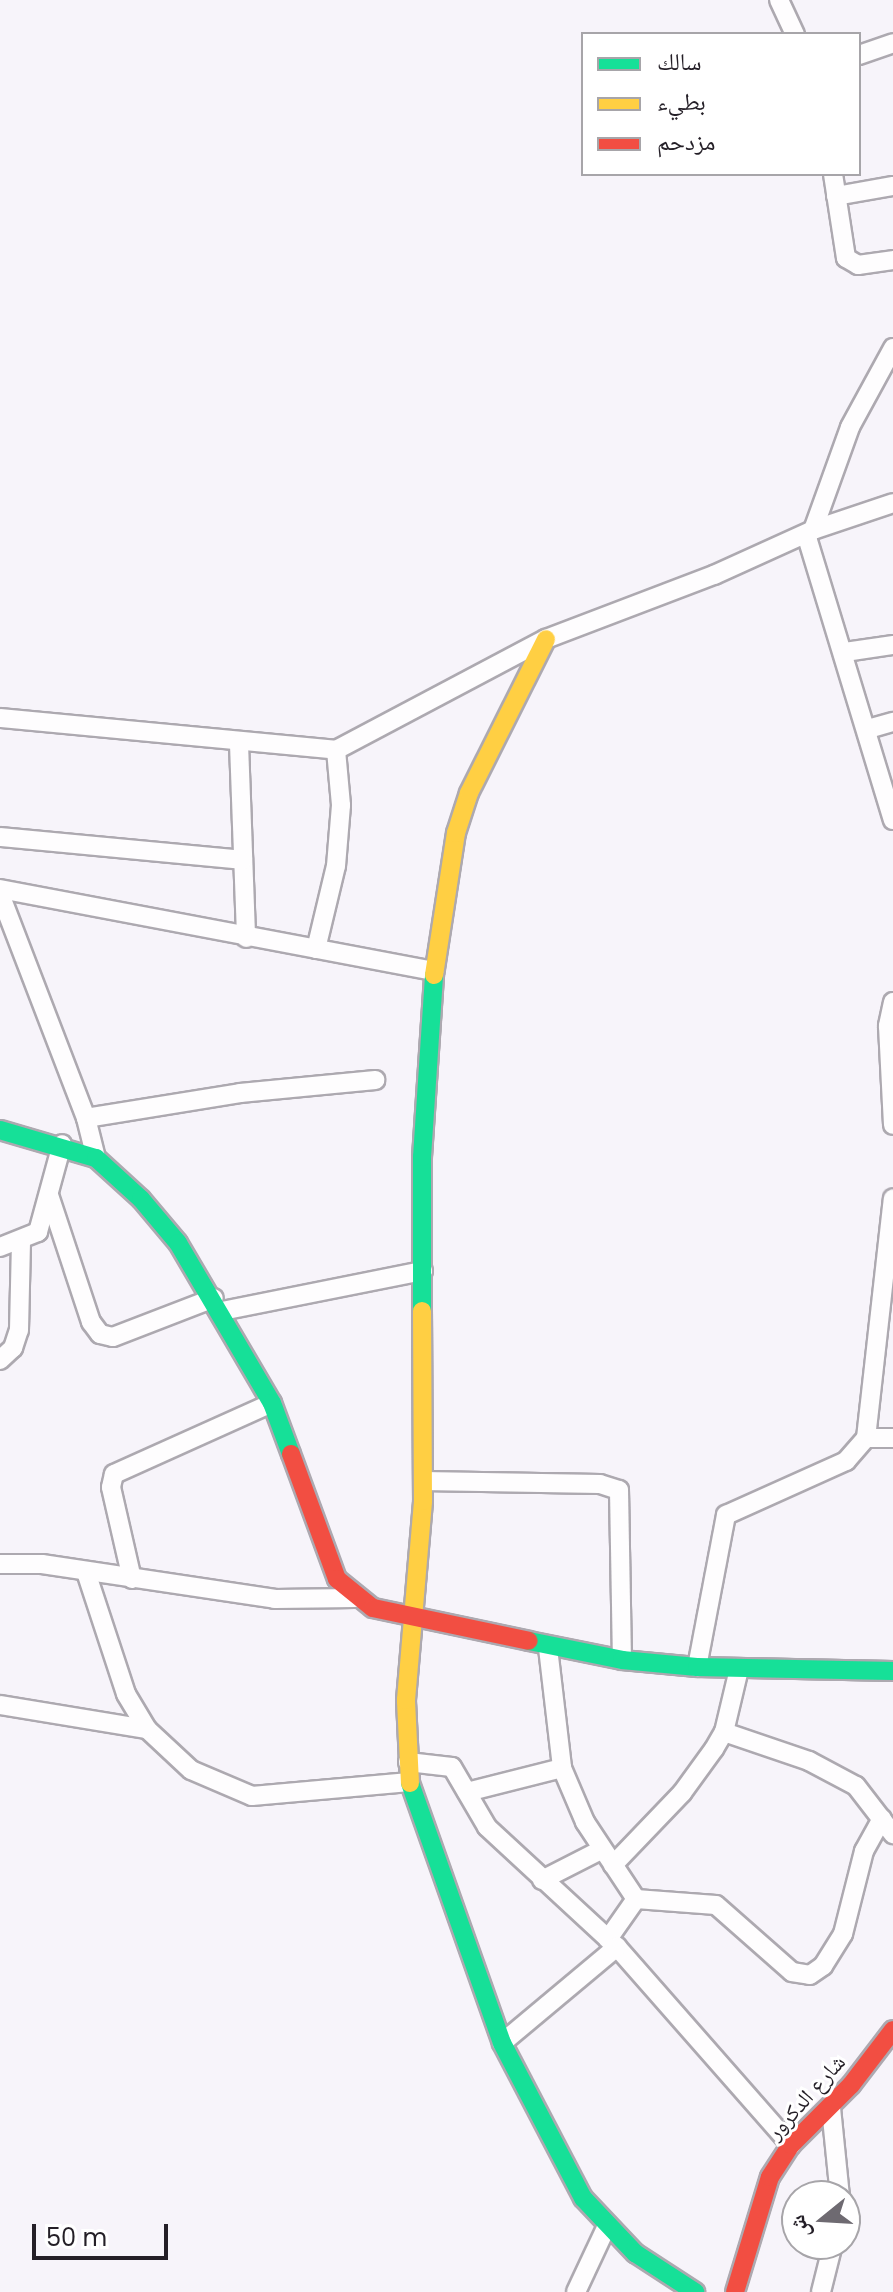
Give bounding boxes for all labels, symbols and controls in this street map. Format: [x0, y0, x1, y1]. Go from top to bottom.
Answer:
legend [581, 32, 861, 176]
text: سالك [657, 45, 702, 78]
text: بطيء [657, 85, 706, 118]
text: مزدحم [657, 125, 716, 158]
street label: شارع الدكرور [761, 2049, 851, 2145]
north arrow [781, 2180, 861, 2260]
scale bar [36, 2208, 172, 2258]
text: ش [781, 2211, 818, 2243]
text: 50 m [46, 2221, 107, 2254]

